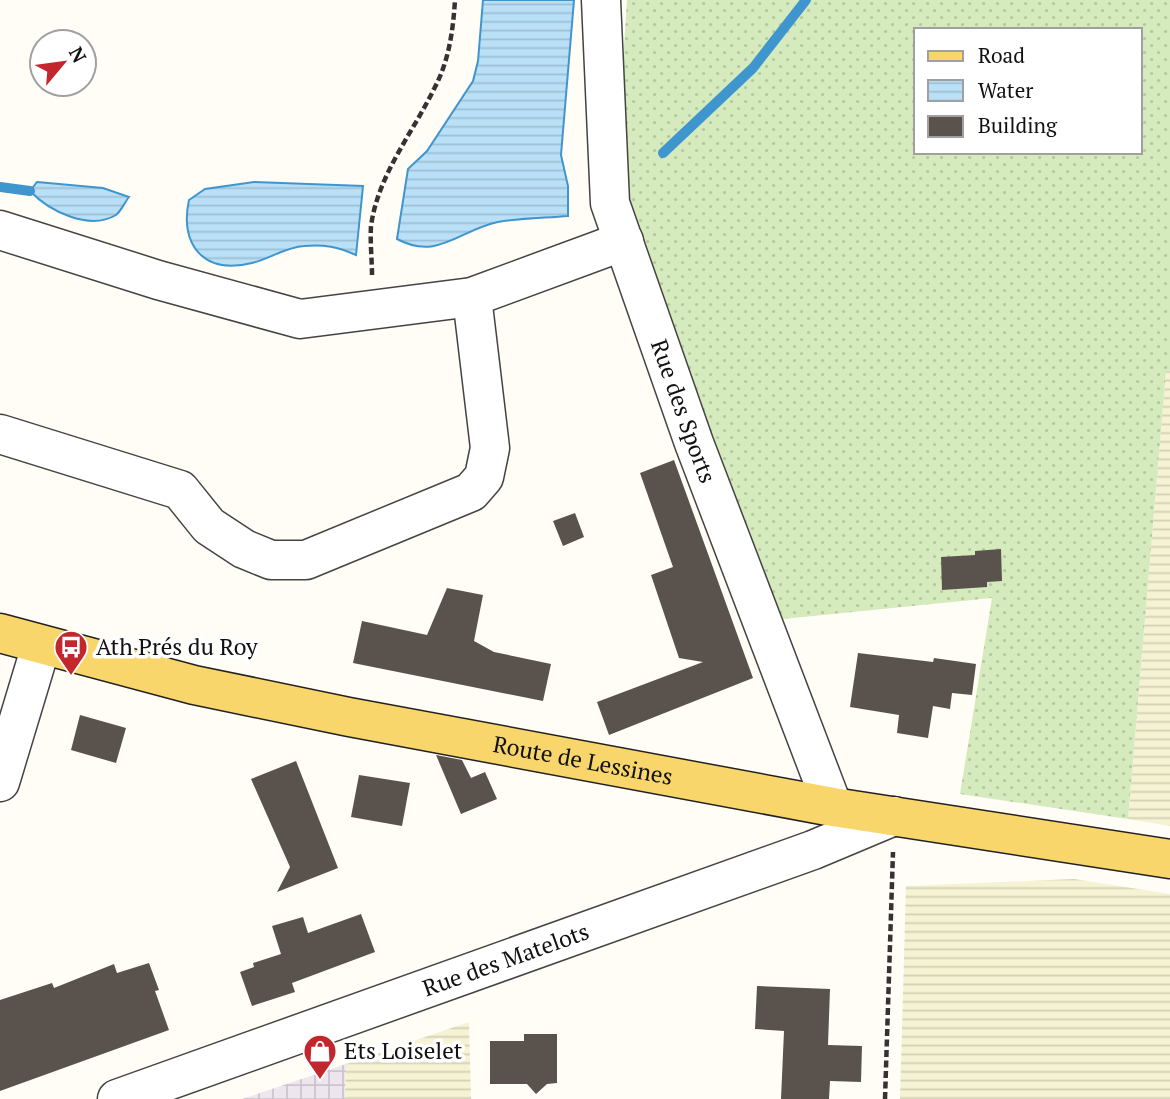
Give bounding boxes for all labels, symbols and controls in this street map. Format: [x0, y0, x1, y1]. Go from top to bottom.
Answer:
north arrow [28, 28, 98, 98]
legend [914, 28, 1142, 154]
text: Road [978, 41, 1025, 69]
text: N [64, 42, 93, 67]
text: Water [978, 76, 1033, 104]
text: Building [978, 111, 1058, 139]
street label: Rue des Sports [644, 335, 724, 487]
bus stop icon: Ath Prés du Roy [52, 628, 90, 677]
place label: Ath Prés du Roy [96, 631, 258, 662]
street label: Route de Lessines [491, 728, 675, 792]
street label: Rue des Matelots [418, 915, 593, 1003]
shop icon: Ets Loiselet [301, 1032, 339, 1081]
place label: Ets Loiselet [344, 1035, 463, 1066]

